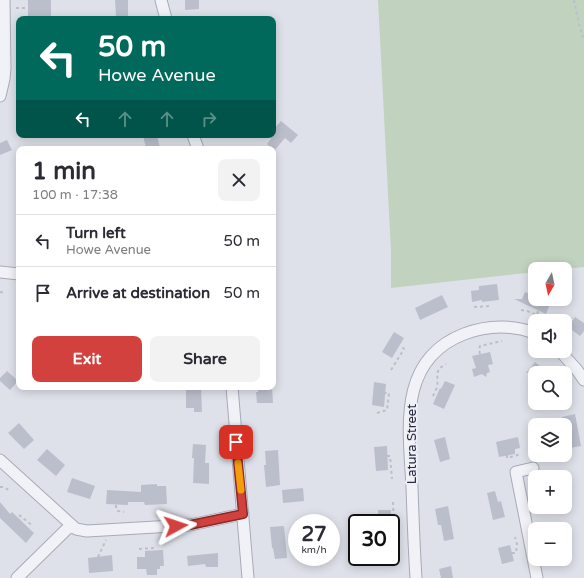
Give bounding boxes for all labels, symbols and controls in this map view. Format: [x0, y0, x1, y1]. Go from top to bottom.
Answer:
text: 50 m [98, 30, 166, 64]
icon: left [32, 32, 84, 84]
text: Howe Avenue [98, 64, 216, 86]
icon: left [72, 108, 94, 130]
icon: ahead [114, 108, 136, 130]
icon: ahead [156, 108, 178, 130]
icon: right [198, 108, 220, 130]
text: 1 min [32, 157, 96, 186]
button: close [218, 159, 260, 201]
text: 100 m · 17:38 [32, 187, 118, 203]
text: Turn left [66, 224, 126, 242]
icon: left [32, 230, 54, 252]
text: 50 m [223, 232, 260, 250]
text: Howe Avenue [66, 242, 151, 258]
north arrow [528, 262, 572, 306]
map controls [528, 262, 572, 566]
icon: arrive [32, 282, 54, 304]
text: Arrive at destination [66, 284, 210, 302]
text: 50 m [223, 284, 260, 302]
button: sound [528, 314, 572, 358]
button: Exit [32, 336, 142, 382]
button: Share [150, 336, 260, 382]
button: search [528, 366, 572, 410]
street label: Latura Street [404, 404, 420, 484]
button: layers [528, 418, 572, 462]
pin [219, 425, 253, 459]
icon: arrive [225, 431, 247, 453]
button: + [528, 470, 572, 514]
position arrow [155, 505, 197, 547]
speed limit sign: 30 [348, 514, 400, 566]
button: − [528, 522, 572, 566]
text: 27 [301, 523, 327, 547]
text: km/h [301, 544, 327, 556]

